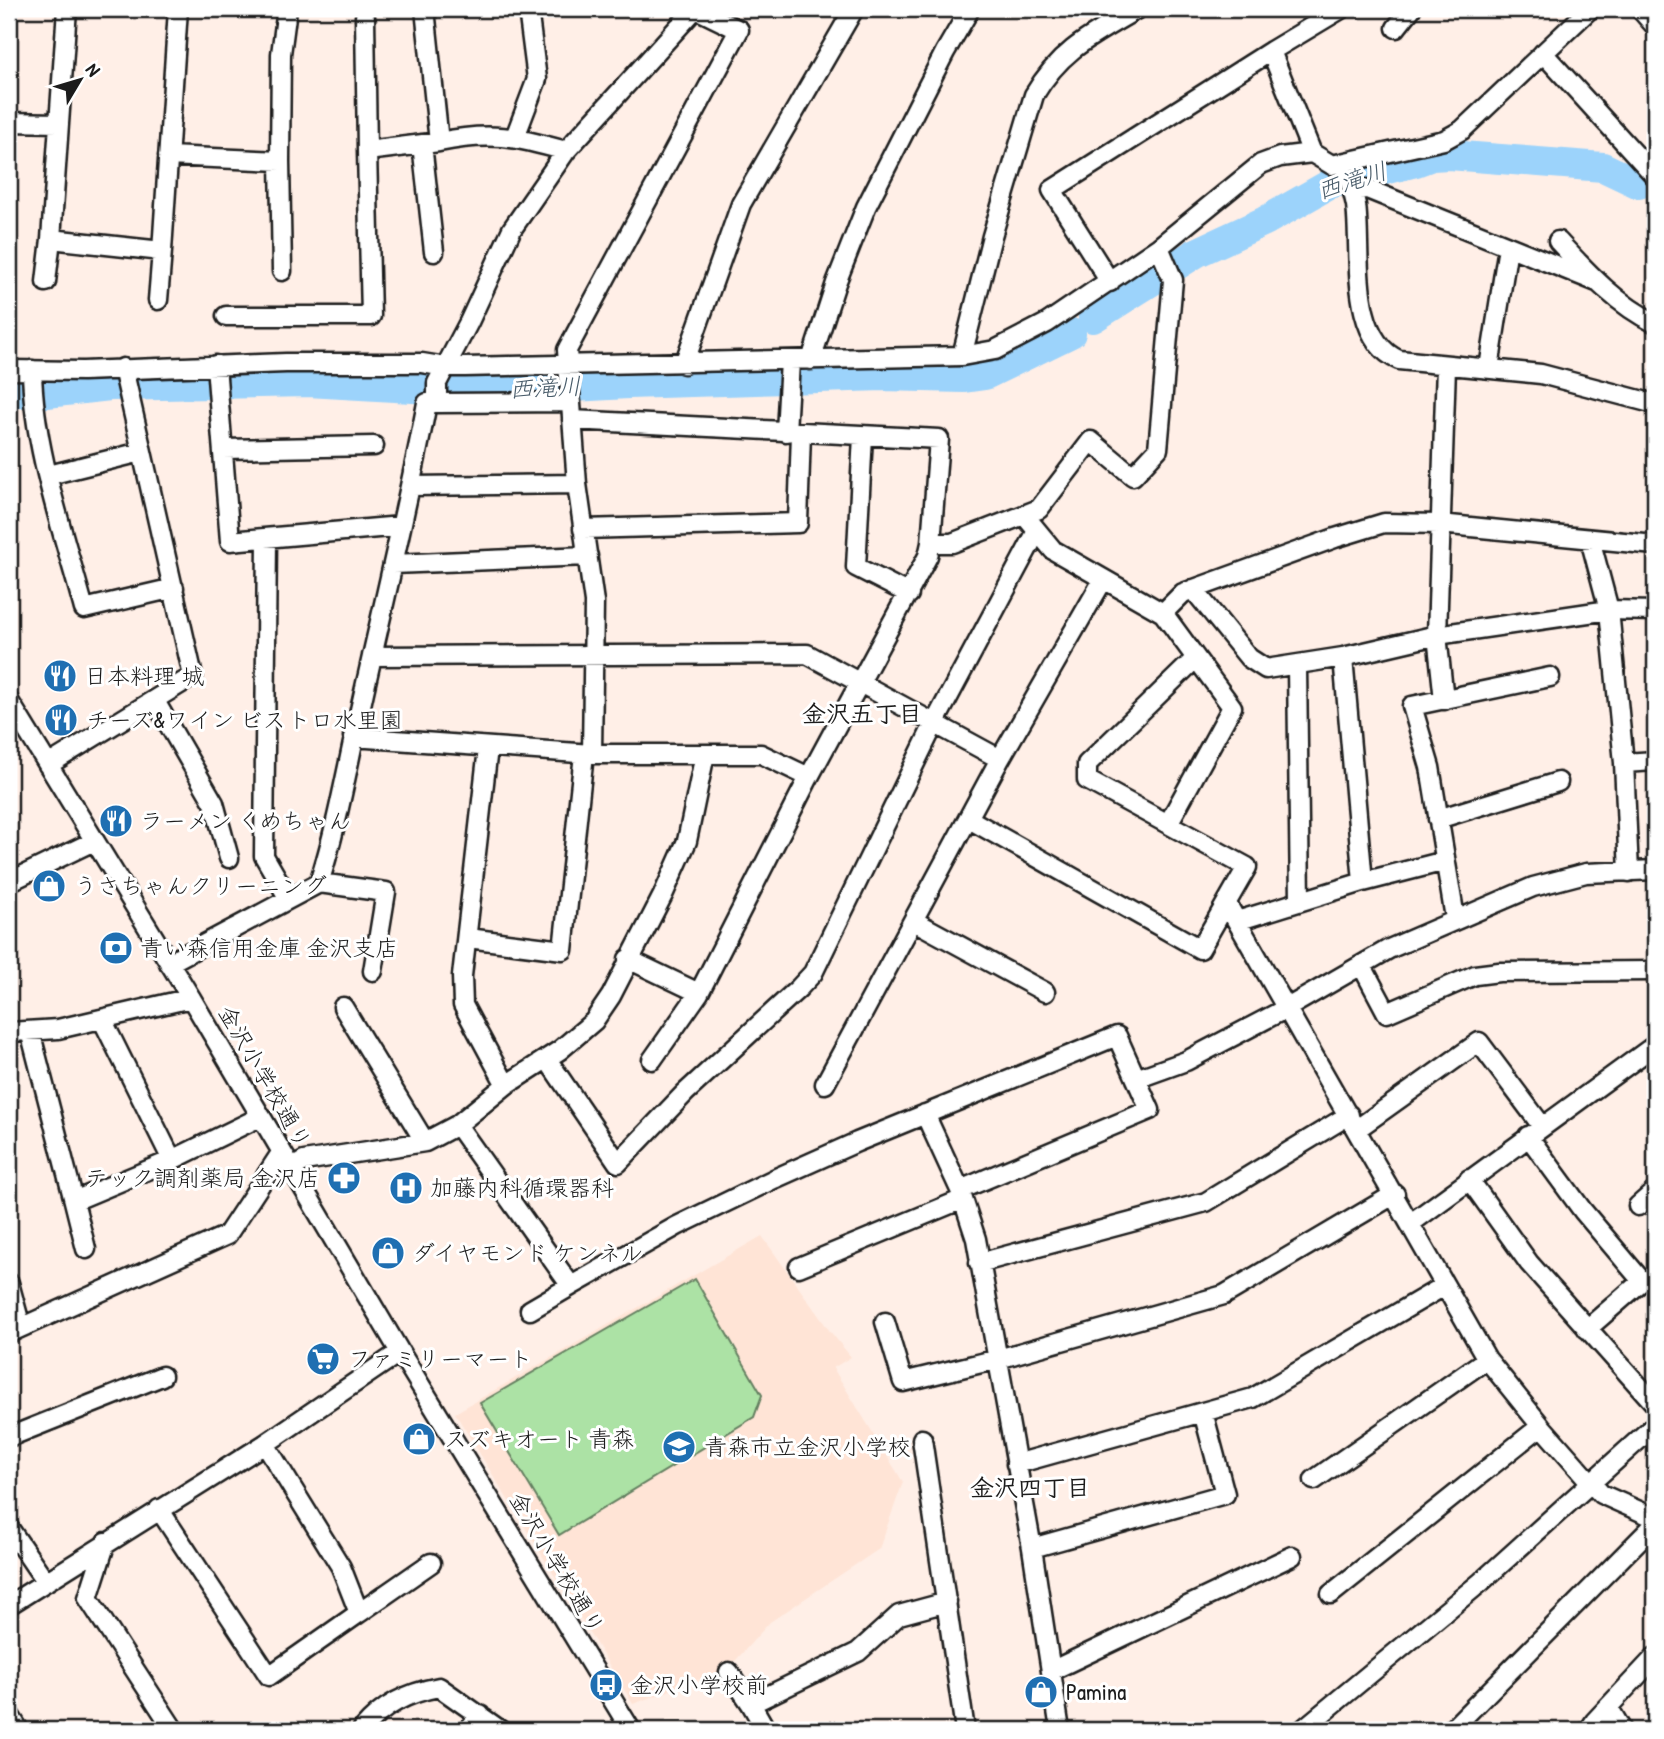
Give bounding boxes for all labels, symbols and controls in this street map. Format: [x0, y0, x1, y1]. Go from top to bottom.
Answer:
north arrow [46, 46, 116, 116]
text: N [80, 58, 107, 82]
water label: 西滝川 [1313, 154, 1391, 206]
water label: 西滝川 [508, 369, 582, 405]
restaurant icon: 日本料理 城 [41, 657, 79, 695]
place label: 日本料理 城 [84, 660, 204, 691]
district label: 金沢五丁目 [802, 697, 922, 729]
restaurant icon: チーズ&ワイン ビストロ水里園 [42, 701, 80, 739]
place label: チーズ&ワイン ビストロ水里園 [86, 704, 402, 735]
restaurant icon: ラーメン くめちゃん [97, 802, 135, 840]
place label: ラーメン くめちゃん [140, 805, 351, 836]
shop icon: うさちゃんクリーニング [30, 867, 68, 905]
place label: うさちゃんクリーニング [74, 870, 327, 901]
bank icon: 青い森信用金庫 金沢支店 [97, 929, 135, 967]
place label: 青い森信用金庫 金沢支店 [140, 932, 398, 963]
street label: 金沢小学校通り [212, 999, 319, 1154]
pharmacy icon: テック調剤薬局 金沢店 [325, 1159, 363, 1197]
place label: テック調剤薬局 金沢店 [85, 1162, 320, 1193]
hospital icon: 加藤内科循環器科 [387, 1169, 425, 1207]
place label: 加藤内科循環器科 [430, 1172, 614, 1203]
shop icon: ダイヤモンド ケンネル [369, 1234, 407, 1272]
place label: ダイヤモンド ケンネル [412, 1237, 643, 1268]
supermarket icon: ファミリーマート [304, 1340, 342, 1378]
place label: ファミリーマート [348, 1343, 532, 1374]
shop icon: スズキオート 青森 [400, 1420, 438, 1458]
place label: スズキオート 青森 [444, 1423, 634, 1454]
school or university icon: 青森市立金沢小学校 [660, 1428, 698, 1466]
place label: 青森市立金沢小学校 [704, 1431, 911, 1462]
district label: 金沢四丁目 [970, 1471, 1090, 1503]
street label: 金沢小学校通り [503, 1486, 612, 1640]
bus stop icon: 金沢小学校前 [587, 1666, 625, 1704]
place label: 金沢小学校前 [630, 1669, 768, 1700]
shop icon: Pamina [1022, 1673, 1060, 1711]
place label: Pamina [1066, 1676, 1126, 1707]

